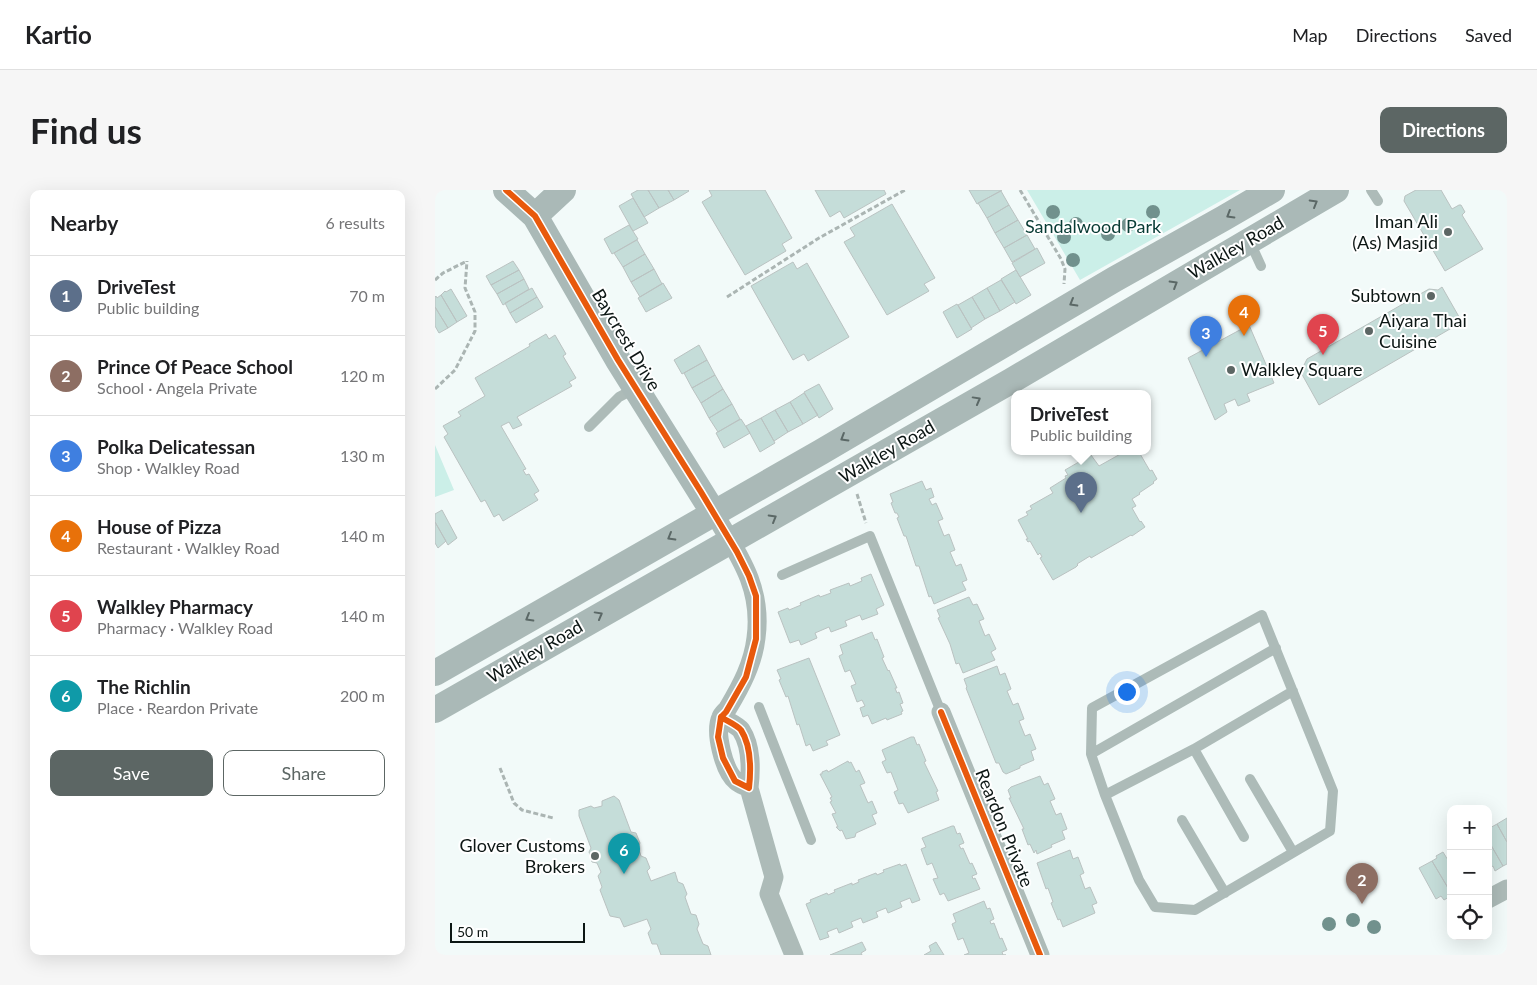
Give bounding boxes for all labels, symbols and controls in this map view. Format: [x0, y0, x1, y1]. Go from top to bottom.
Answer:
text: Kartio [25, 20, 92, 49]
text: Map [1292, 24, 1328, 46]
text: Directions [1356, 24, 1437, 46]
text: Saved [1465, 24, 1512, 46]
button: Directions [1380, 107, 1507, 153]
text: Find us [30, 109, 142, 151]
one-way arrow [1309, 199, 1318, 209]
one-way arrow [1226, 209, 1235, 219]
text: Nearby [50, 210, 118, 235]
place label: Iman Ali (As) Masjid [1352, 210, 1438, 253]
street label: Walkley Road [1184, 211, 1287, 283]
text: 6 results [325, 213, 385, 232]
park label: Sandalwood Park [1025, 215, 1162, 237]
marker: Iman Ali (As) Masjid [1442, 226, 1454, 238]
text: DriveTest [97, 275, 176, 298]
one-way arrow [1168, 281, 1177, 291]
street label: Baycrest Drive [588, 284, 666, 395]
place label: Subtown [1351, 284, 1421, 306]
text: 1 [61, 286, 71, 305]
text: 70 m [349, 286, 385, 305]
marker: Subtown [1425, 290, 1437, 302]
pin: 4 [1228, 295, 1260, 336]
one-way arrow [1070, 297, 1079, 307]
text: Public building [97, 298, 199, 317]
place label: Aiyara Thai Cuisine [1379, 309, 1467, 352]
pin: 5 [1307, 314, 1339, 355]
pin: 3 [1190, 316, 1222, 357]
marker: Aiyara Thai Cuisine [1363, 325, 1375, 337]
text: Prince Of Peace School [97, 355, 293, 378]
place label: Walkley Square [1241, 358, 1362, 380]
marker: Walkley Square [1225, 364, 1237, 376]
text: 2 [61, 366, 71, 385]
text: 120 m [340, 366, 385, 385]
text: School · Angela Private [97, 378, 257, 397]
popup [1011, 390, 1151, 455]
one-way arrow [972, 396, 981, 406]
text: DriveTest [1030, 402, 1108, 425]
street label: Walkley Road [835, 415, 938, 487]
text: Public building [1030, 425, 1132, 444]
one-way arrow [840, 432, 849, 441]
text: Polka Delicatessan [97, 435, 255, 458]
text: 3 [61, 446, 71, 465]
text: 130 m [340, 446, 385, 465]
text: Shop · Walkley Road [97, 458, 240, 477]
pin: 1 [1065, 472, 1097, 513]
one-way arrow [768, 514, 777, 524]
text: House of Pizza [97, 515, 222, 538]
text: 4 [61, 526, 71, 545]
text: 140 m [340, 526, 385, 545]
one-way arrow [667, 530, 676, 540]
text: Restaurant · Walkley Road [97, 538, 280, 557]
text: Walkley Pharmacy [97, 595, 253, 618]
text: 5 [61, 606, 71, 625]
text: 140 m [340, 606, 385, 625]
one-way arrow [594, 611, 603, 621]
one-way arrow [526, 612, 535, 622]
street label: Walkley Road [483, 615, 586, 687]
text: Pharmacy · Walkley Road [97, 618, 273, 637]
text: The Richlin [97, 675, 191, 698]
your location [1114, 679, 1140, 705]
text: 6 [61, 686, 71, 705]
text: 200 m [340, 686, 385, 705]
text: Place · Reardon Private [97, 698, 258, 717]
button: Save [50, 750, 213, 796]
button: Share [223, 750, 385, 796]
street label: Reardon Private [971, 765, 1039, 890]
map controls [1447, 805, 1492, 940]
button: + [1447, 805, 1492, 850]
pin: 6 [608, 833, 640, 874]
place label: Glover Customs Brokers [459, 834, 585, 877]
marker: Glover Customs Brokers [589, 850, 601, 862]
button: − [1447, 850, 1492, 895]
pin: 2 [1346, 863, 1378, 904]
button: locate [1447, 895, 1492, 940]
scale bar [450, 920, 585, 943]
text: 50 m [457, 923, 488, 940]

